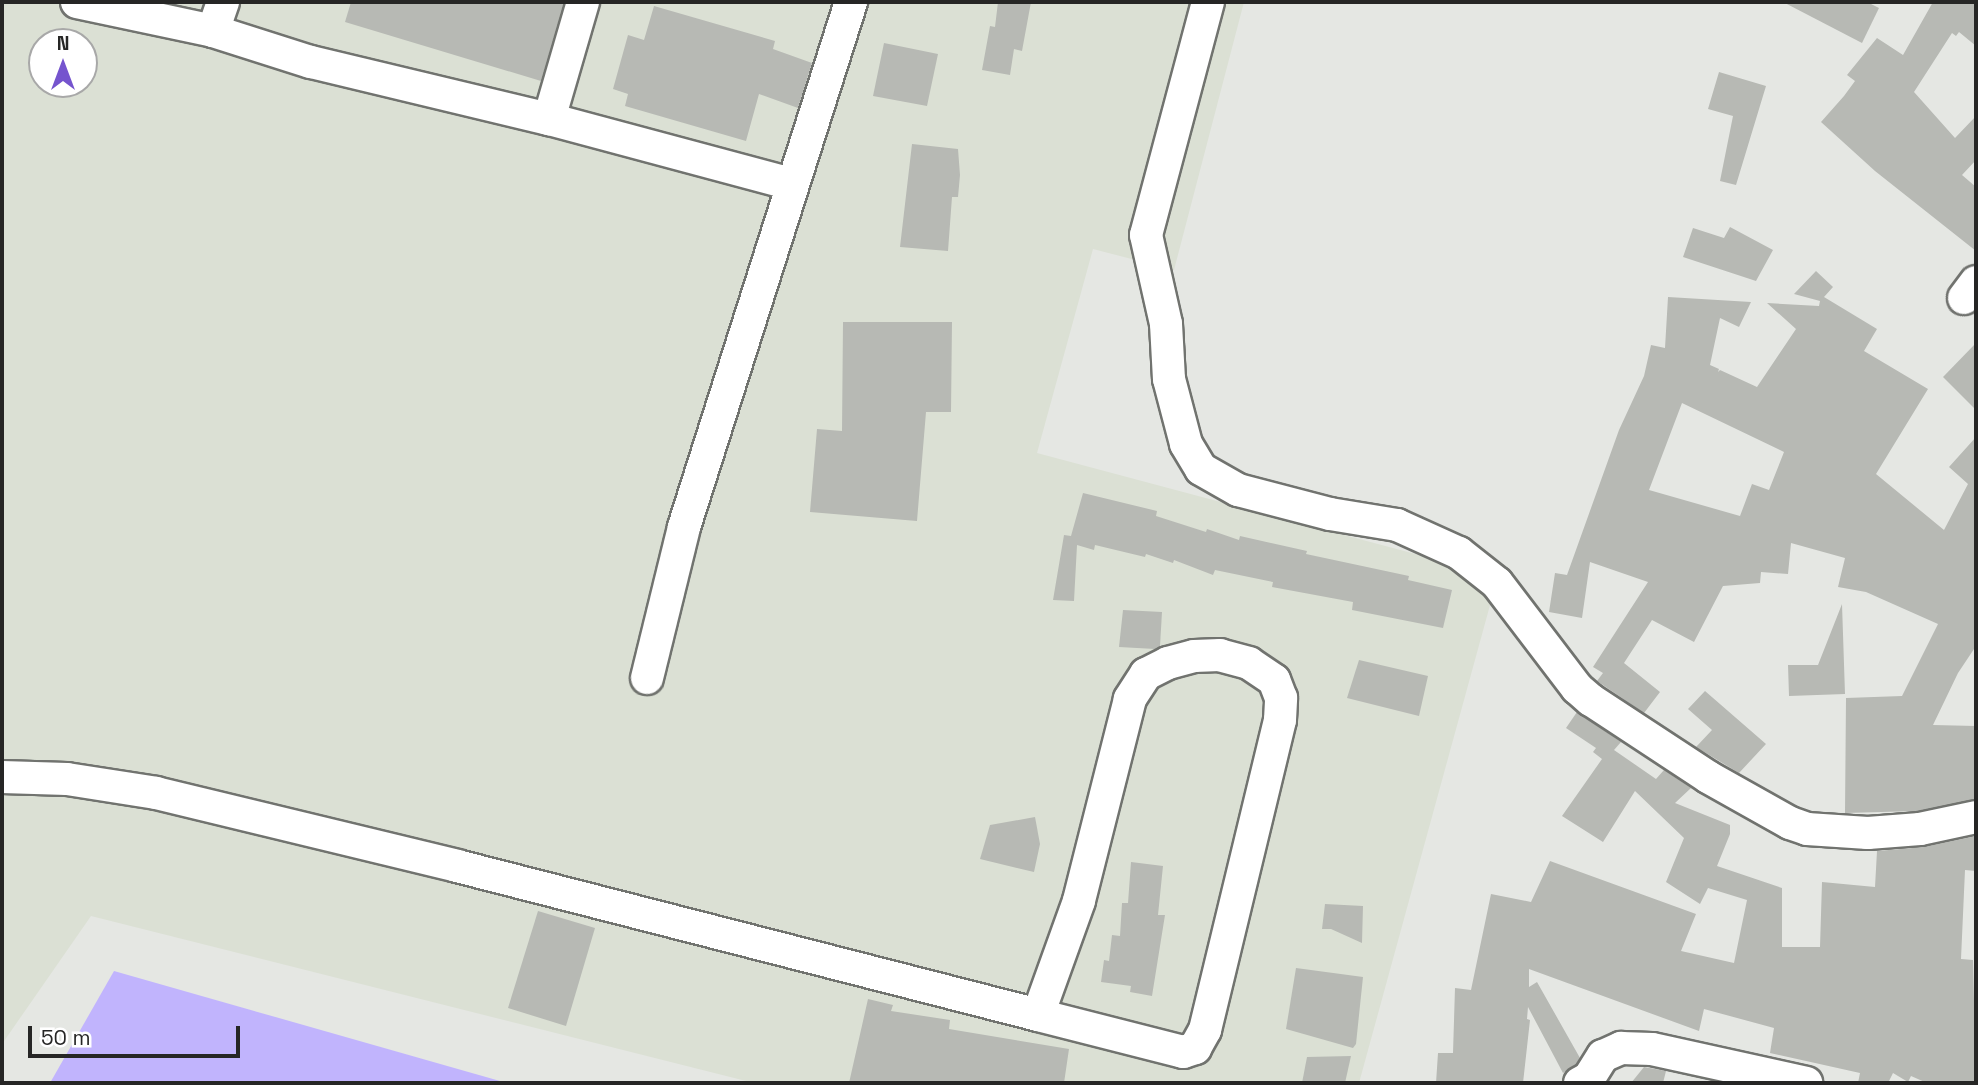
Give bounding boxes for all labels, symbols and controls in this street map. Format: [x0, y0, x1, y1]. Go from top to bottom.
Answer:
north arrow [28, 28, 98, 98]
text: N [57, 31, 69, 56]
scale bar [32, 1012, 243, 1056]
text: 50 m [41, 1024, 91, 1051]

